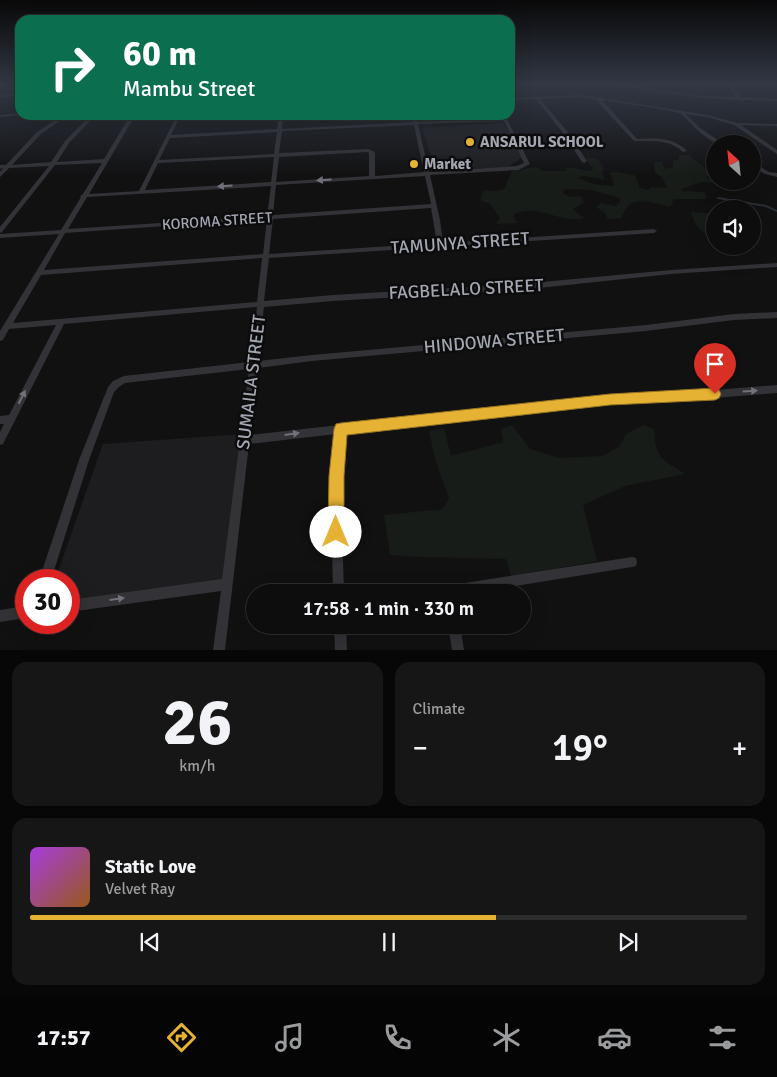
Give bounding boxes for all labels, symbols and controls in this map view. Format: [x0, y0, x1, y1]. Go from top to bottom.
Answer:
text: 60 m [123, 32, 197, 75]
icon: right [40, 35, 105, 100]
text: Mambu Street [123, 75, 255, 102]
place label: ANSARUL SCHOOL [480, 133, 604, 151]
north arrow [706, 135, 761, 190]
map controls [706, 135, 761, 255]
marker: ANSARUL SCHOOL [464, 136, 476, 148]
place label: Market [424, 155, 471, 173]
marker: Market [408, 158, 420, 170]
one-way arrow [315, 176, 331, 184]
one-way arrow [217, 183, 233, 191]
button: sound [706, 200, 761, 255]
street label: KOROMA STREET [161, 208, 273, 234]
street label: TAMUNYA STREET [390, 227, 530, 259]
street label: FAGBELALO STREET [388, 274, 544, 304]
street label: SUMAILA STREET [232, 313, 270, 451]
street label: HINDOWA STREET [423, 324, 565, 358]
pin [694, 343, 736, 394]
icon: arrive [701, 350, 729, 378]
one-way arrow [742, 386, 758, 394]
one-way arrow [18, 390, 26, 405]
one-way arrow [285, 430, 301, 438]
position arrow [309, 505, 361, 557]
speed limit sign: 30 [15, 569, 80, 634]
one-way arrow [109, 595, 125, 603]
text: 17:58 · 1 min · 330 m [303, 597, 474, 621]
text: 26 [162, 683, 232, 763]
text: Climate [413, 699, 465, 719]
text: 19° [552, 724, 608, 771]
text: − [413, 731, 428, 765]
text: + [732, 731, 747, 765]
text: km/h [179, 756, 215, 776]
text: Static Love [105, 855, 196, 879]
text: Velvet Ray [105, 879, 175, 899]
icon: previous [136, 928, 164, 956]
icon: pause [375, 928, 403, 956]
icon: next [614, 928, 642, 956]
icon: directions [164, 1020, 199, 1055]
icon: music [272, 1020, 307, 1055]
icon: phone [380, 1020, 415, 1055]
icon: climate [489, 1020, 524, 1055]
icon: car [597, 1020, 632, 1055]
icon: filters [705, 1020, 740, 1055]
text: 17:57 [37, 1024, 91, 1051]

